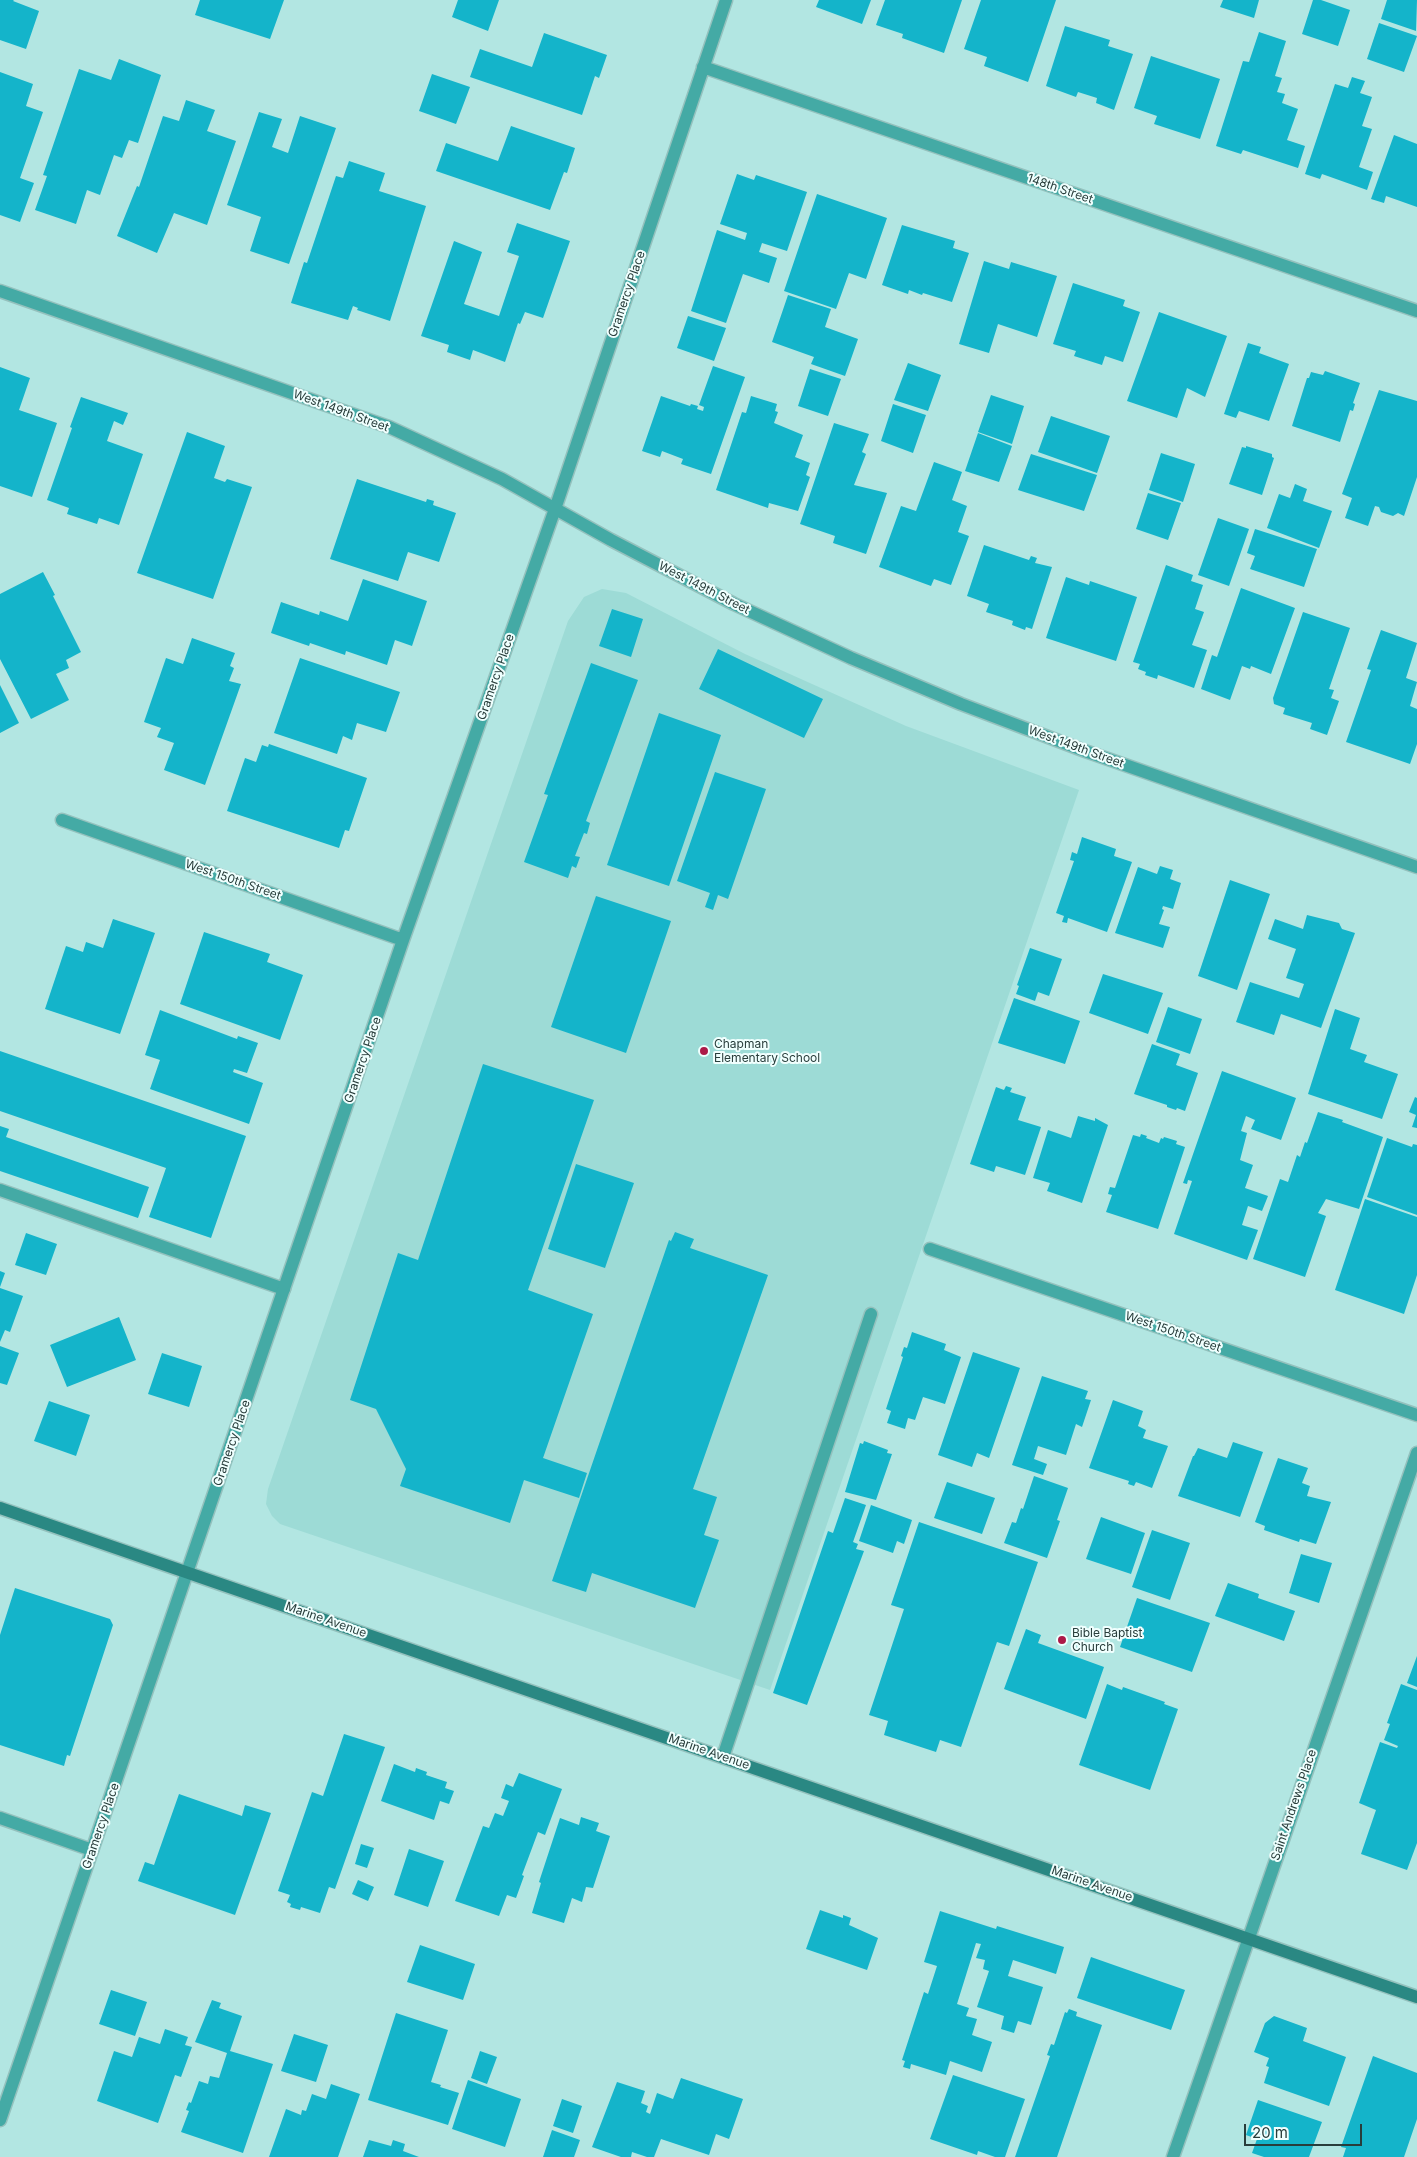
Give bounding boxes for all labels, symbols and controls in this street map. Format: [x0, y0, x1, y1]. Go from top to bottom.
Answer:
street label: 148th Street [1025, 171, 1095, 207]
street label: Gramercy Place [606, 249, 648, 339]
street label: West 149th Street [291, 387, 391, 435]
street label: West 149th Street [656, 559, 752, 617]
street label: Gramercy Place [475, 632, 517, 722]
street label: West 149th Street [1026, 723, 1126, 771]
street label: West 150th Street [183, 857, 283, 903]
street label: Gramercy Place [342, 1015, 384, 1105]
place label: Chapman Elementary School [714, 1037, 820, 1065]
marker: Chapman Elementary School [698, 1045, 710, 1057]
street label: West 150th Street [1123, 1309, 1223, 1355]
street label: Gramercy Place [211, 1398, 253, 1488]
street label: Marine Avenue [284, 1599, 368, 1641]
place label: Bible Baptist Church [1072, 1626, 1142, 1654]
marker: Bible Baptist Church [1056, 1634, 1068, 1646]
street label: Marine Avenue [667, 1731, 751, 1773]
street label: Saint Andrews Place [1268, 1748, 1320, 1862]
street label: Gramercy Place [80, 1781, 122, 1871]
street label: Marine Avenue [1050, 1863, 1134, 1905]
scale bar [1247, 2114, 1364, 2146]
text: 20 m [1252, 2123, 1288, 2142]

